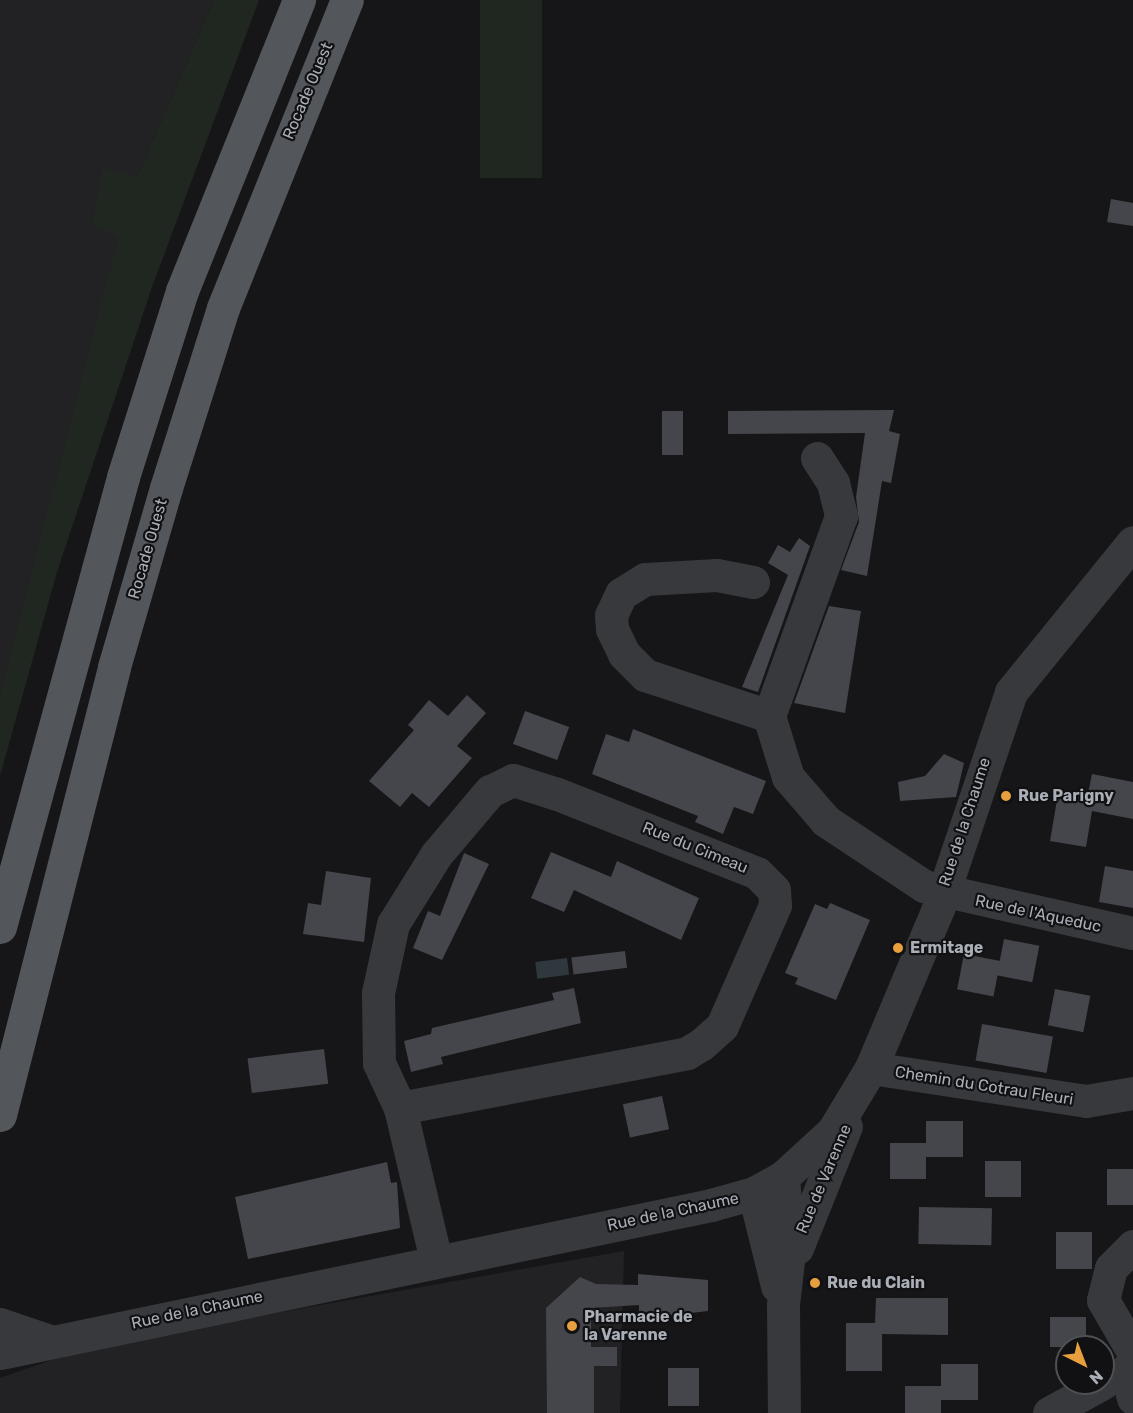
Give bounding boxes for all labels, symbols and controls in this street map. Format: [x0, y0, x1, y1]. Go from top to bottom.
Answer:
street label: Rocade Ouest [279, 40, 337, 142]
street label: Rocade Ouest [125, 497, 171, 601]
street label: Rue de la Chaume [935, 755, 995, 889]
place label: Rue Parigny [1018, 786, 1114, 806]
marker: Rue Parigny [999, 789, 1013, 803]
street label: Rue du Cimeau [639, 818, 751, 878]
street label: Rue de l'Aqueduc [973, 891, 1103, 937]
place label: Ermitage [910, 938, 983, 958]
marker: Ermitage [891, 941, 905, 955]
street label: Chemin du Cotrau Fleuri [893, 1062, 1075, 1110]
street label: Rue de Varenne [792, 1121, 856, 1237]
street label: Rue de la Chaume [605, 1189, 741, 1235]
place label: Rue du Clain [827, 1273, 925, 1293]
marker: Rue du Clain [808, 1276, 822, 1290]
street label: Rue de la Chaume [129, 1287, 265, 1333]
place label: Pharmacie de la Varenne [584, 1307, 693, 1345]
marker: Pharmacie de la Varenne [565, 1319, 579, 1333]
north arrow [1055, 1335, 1115, 1395]
text: N [1085, 1366, 1107, 1388]

